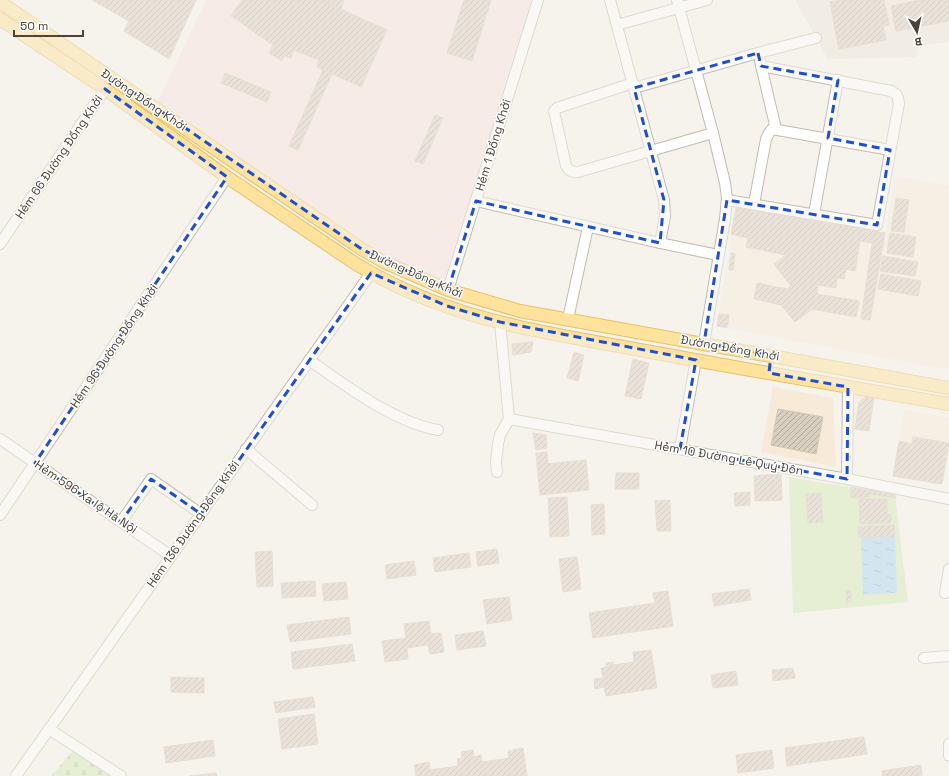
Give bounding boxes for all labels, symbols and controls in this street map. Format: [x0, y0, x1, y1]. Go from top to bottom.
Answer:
scale bar [14, 12, 83, 38]
north arrow [897, 12, 937, 52]
text: 50 m [20, 18, 48, 34]
text: B [914, 34, 923, 49]
street label: Đường Đồng Khởi [98, 65, 190, 135]
street label: Hẻm 66 Đường Đồng Khởi [11, 92, 107, 222]
street label: Hẻm 1 Đồng Khởi [471, 97, 515, 193]
street label: Đường Đồng Khởi [367, 246, 465, 302]
street label: Hẻm 96 Đường Đồng Khởi [66, 281, 162, 411]
street label: Đường Đồng Khởi [679, 331, 781, 365]
street label: Hẻm 10 Đường Lê Quý Đôn [653, 437, 805, 479]
street label: Hẻm 596 Xa lộ Hà Nội [32, 457, 140, 537]
street label: Hẻm 136 Đường Đồng Khởi [143, 457, 243, 590]

